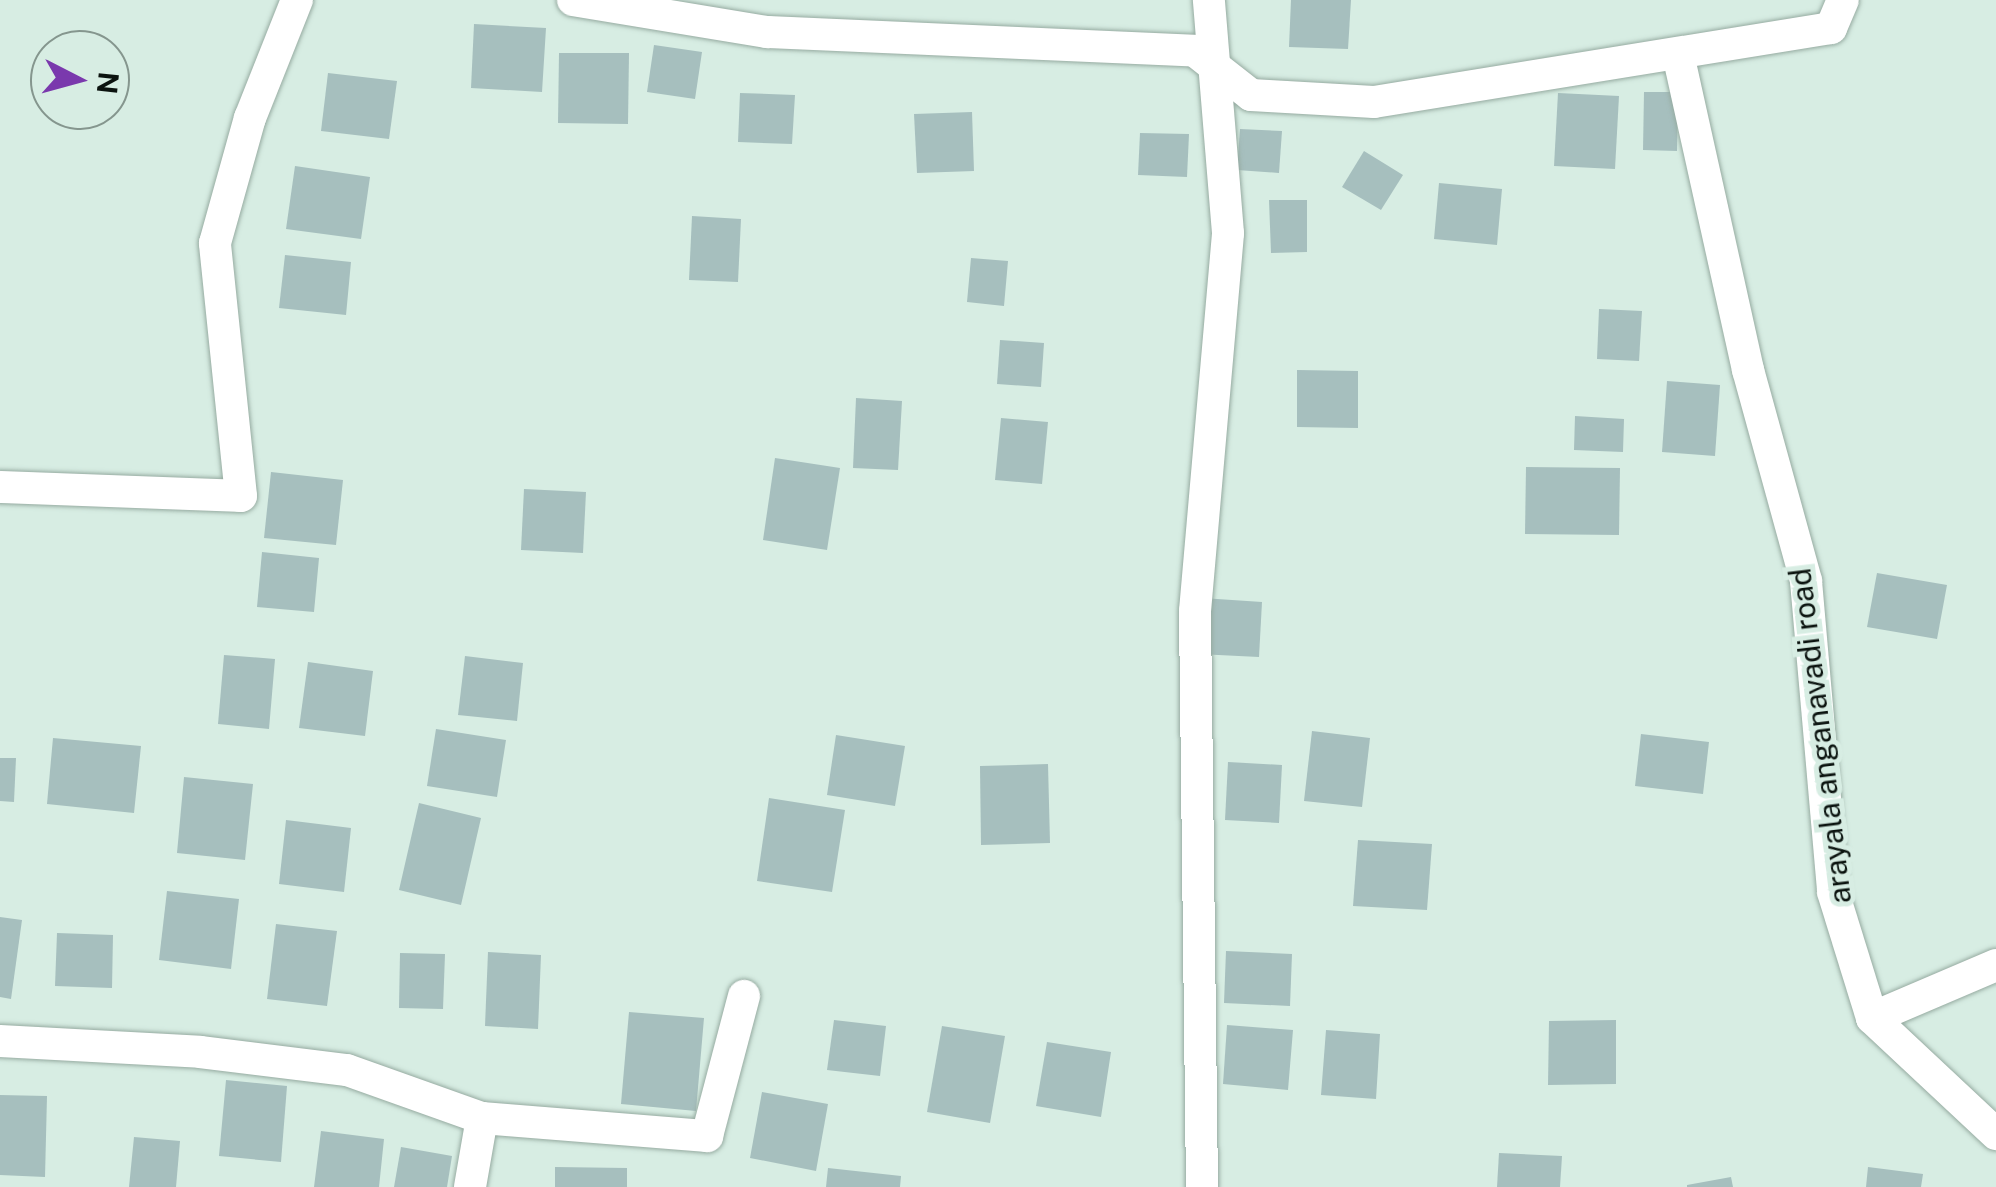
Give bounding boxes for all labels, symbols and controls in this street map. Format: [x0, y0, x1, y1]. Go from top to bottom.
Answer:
north arrow [30, 30, 130, 130]
text: N [91, 70, 126, 96]
street label: arayala anganavadi road [1782, 566, 1858, 906]

